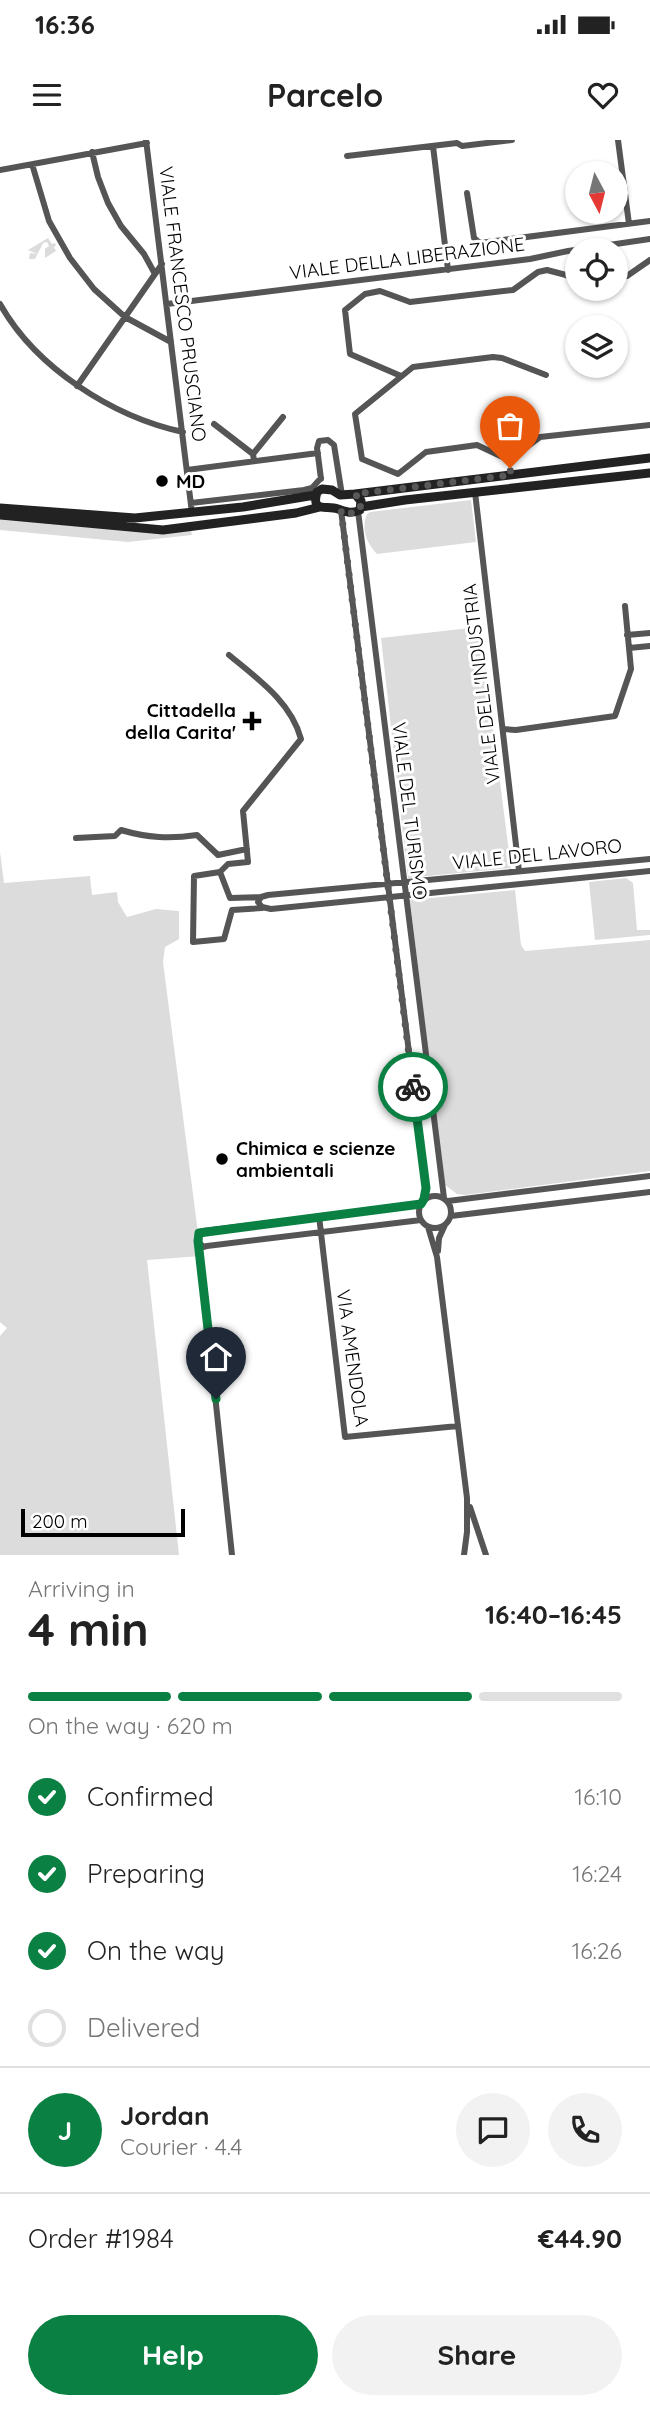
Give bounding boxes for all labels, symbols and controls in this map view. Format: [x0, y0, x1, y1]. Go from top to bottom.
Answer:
text: 16:36 [35, 8, 95, 41]
text: Parcelo [267, 75, 383, 115]
icon: menu [28, 76, 66, 114]
icon: heart [584, 76, 622, 114]
north arrow [565, 161, 628, 224]
map controls [565, 161, 628, 378]
street label: VIALE FRANCESCO PRUSCIANO [154, 165, 212, 443]
street label: VIALE DELLA LIBERAZIONE [288, 232, 526, 284]
button: locate [565, 238, 628, 301]
button: layers [565, 315, 628, 378]
pin [480, 396, 540, 468]
icon: bag [491, 407, 529, 445]
place label: MD [176, 469, 205, 493]
marker: MD [154, 473, 170, 489]
street label: VIALE DELL'INDUSTRIA [457, 582, 505, 786]
place label: Cittadella della Carita' [125, 698, 236, 744]
marker: Cittadella della Carita' [242, 711, 262, 731]
street label: VIALE DEL TURISMO [387, 721, 433, 901]
street label: VIALE DEL LAVORO [451, 833, 623, 875]
courier [378, 1052, 448, 1122]
icon: bike [394, 1068, 432, 1106]
place label: Chimica e scienze ambientali [236, 1136, 395, 1182]
marker: Chimica e scienze ambientali [214, 1151, 230, 1167]
street label: VIA AMENDOLA [332, 1288, 374, 1428]
pin [186, 1327, 246, 1399]
icon: home [197, 1338, 235, 1376]
scale bar [21, 1506, 186, 1538]
text: 200 m [32, 1509, 88, 1533]
text: Arriving in [28, 1574, 135, 1603]
text: 16:40–16:45 [485, 1598, 622, 1631]
text: 4 min [28, 1600, 149, 1658]
text: On the way · 620 m [28, 1711, 233, 1740]
icon: check [28, 1778, 66, 1816]
text: Confirmed [87, 1780, 214, 1813]
text: 16:10 [575, 1782, 622, 1811]
icon: check [28, 1855, 66, 1893]
text: Preparing [87, 1857, 205, 1890]
text: 16:24 [572, 1859, 622, 1888]
icon: check [28, 1932, 66, 1970]
text: On the way [87, 1934, 225, 1967]
text: 16:26 [572, 1936, 622, 1965]
text: Delivered [87, 2011, 200, 2044]
button: chat [456, 2093, 530, 2167]
button: phone [548, 2093, 622, 2167]
text: Jordan [120, 2099, 209, 2132]
text: J [58, 2114, 72, 2147]
text: Courier · 4.4 [120, 2132, 242, 2161]
text: Order #1984 [28, 2222, 174, 2255]
text: €44.90 [538, 2222, 622, 2255]
button: Help [28, 2315, 318, 2395]
button: Share [332, 2315, 622, 2395]

